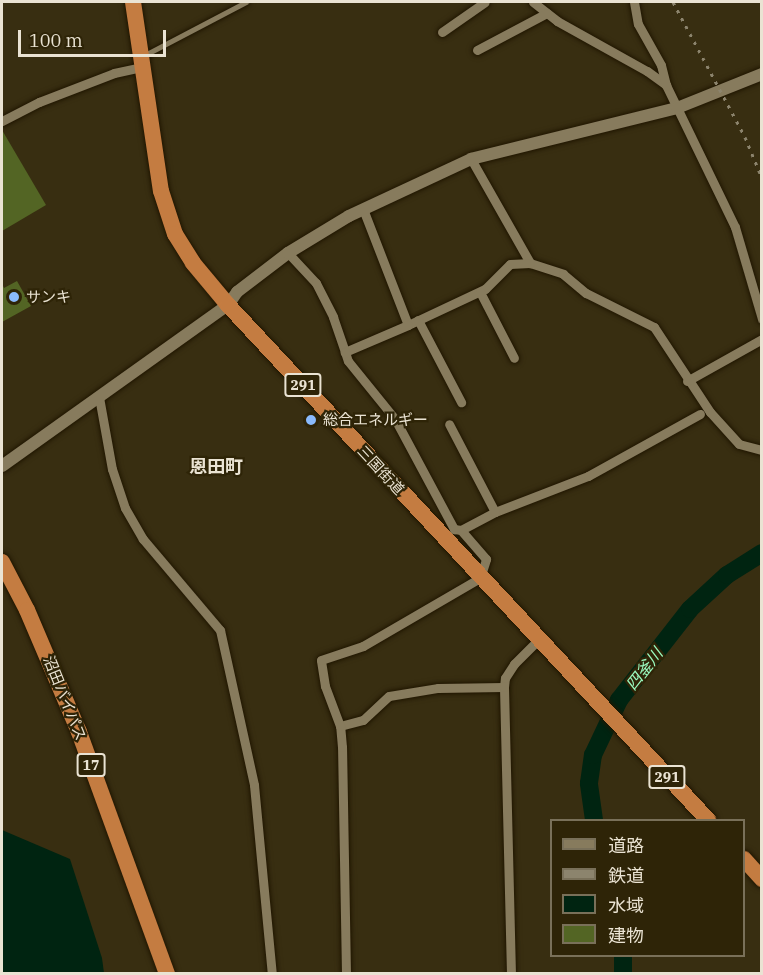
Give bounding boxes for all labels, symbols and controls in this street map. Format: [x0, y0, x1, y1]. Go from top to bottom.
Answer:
scale bar [21, 18, 170, 56]
text: 100 m [29, 29, 83, 52]
place label: サンキ [26, 288, 71, 306]
marker: サンキ [7, 290, 21, 304]
road number: 291 [284, 374, 322, 396]
place label: 総合エネルギー [323, 411, 428, 429]
marker: 総合エネルギー [304, 413, 318, 427]
street label: 三国街道 [354, 442, 408, 498]
district label: 恩田町 [189, 456, 243, 478]
water label: 四釜川 [622, 644, 666, 694]
street label: 沼田バイパス [40, 653, 90, 743]
road number: 17 [76, 754, 106, 776]
road number: 291 [648, 766, 686, 788]
legend [550, 819, 745, 957]
text: 道路 [608, 834, 644, 857]
text: 鉄道 [608, 864, 644, 887]
text: 水域 [608, 894, 644, 917]
text: 建物 [608, 924, 644, 947]

